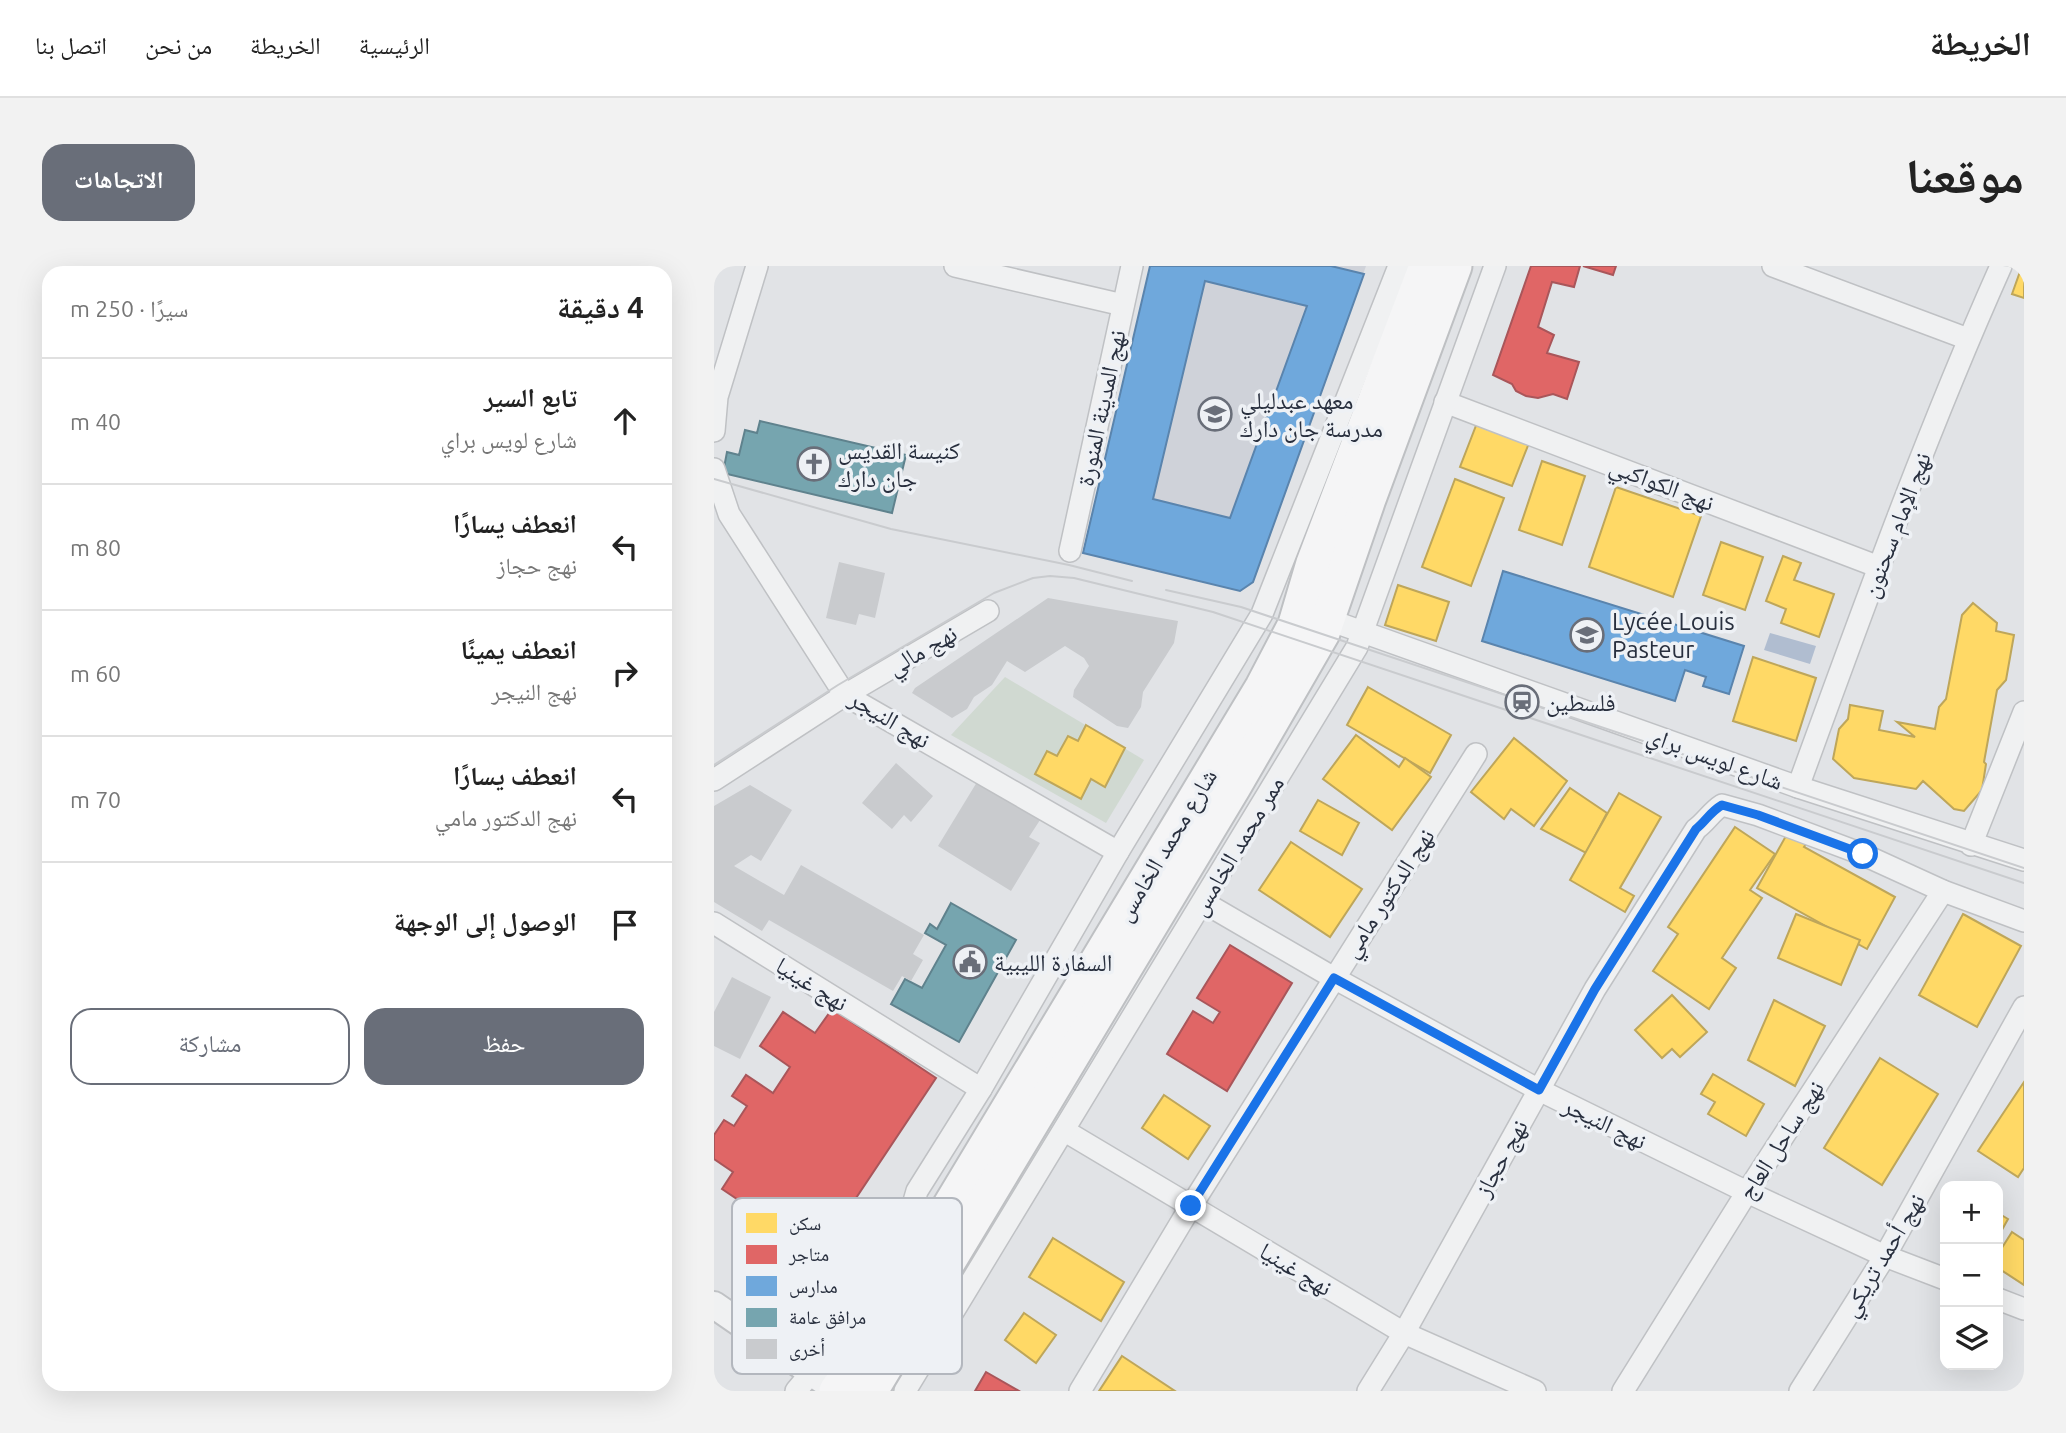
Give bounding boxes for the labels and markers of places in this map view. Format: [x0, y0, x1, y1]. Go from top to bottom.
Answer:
place label: معهد عبدليلي مدرسة جان دارك [1240, 387, 1383, 443]
school or university icon: معهد عبدليلي مدرسة جان دارك [1196, 395, 1234, 433]
place label: كنيسة القديس جان دارك [838, 437, 960, 493]
church icon: كنيسة القديس جان دارك [795, 445, 833, 483]
place label: Lycée Louis Pasteur [1612, 608, 1735, 663]
school or university icon: Lycée Louis Pasteur [1568, 616, 1606, 654]
station icon: فلسطين [1503, 683, 1541, 721]
place label: فلسطين [1546, 689, 1616, 717]
public building icon: السفارة الليبية [951, 943, 989, 981]
place label: السفارة الليبية [994, 949, 1112, 976]

